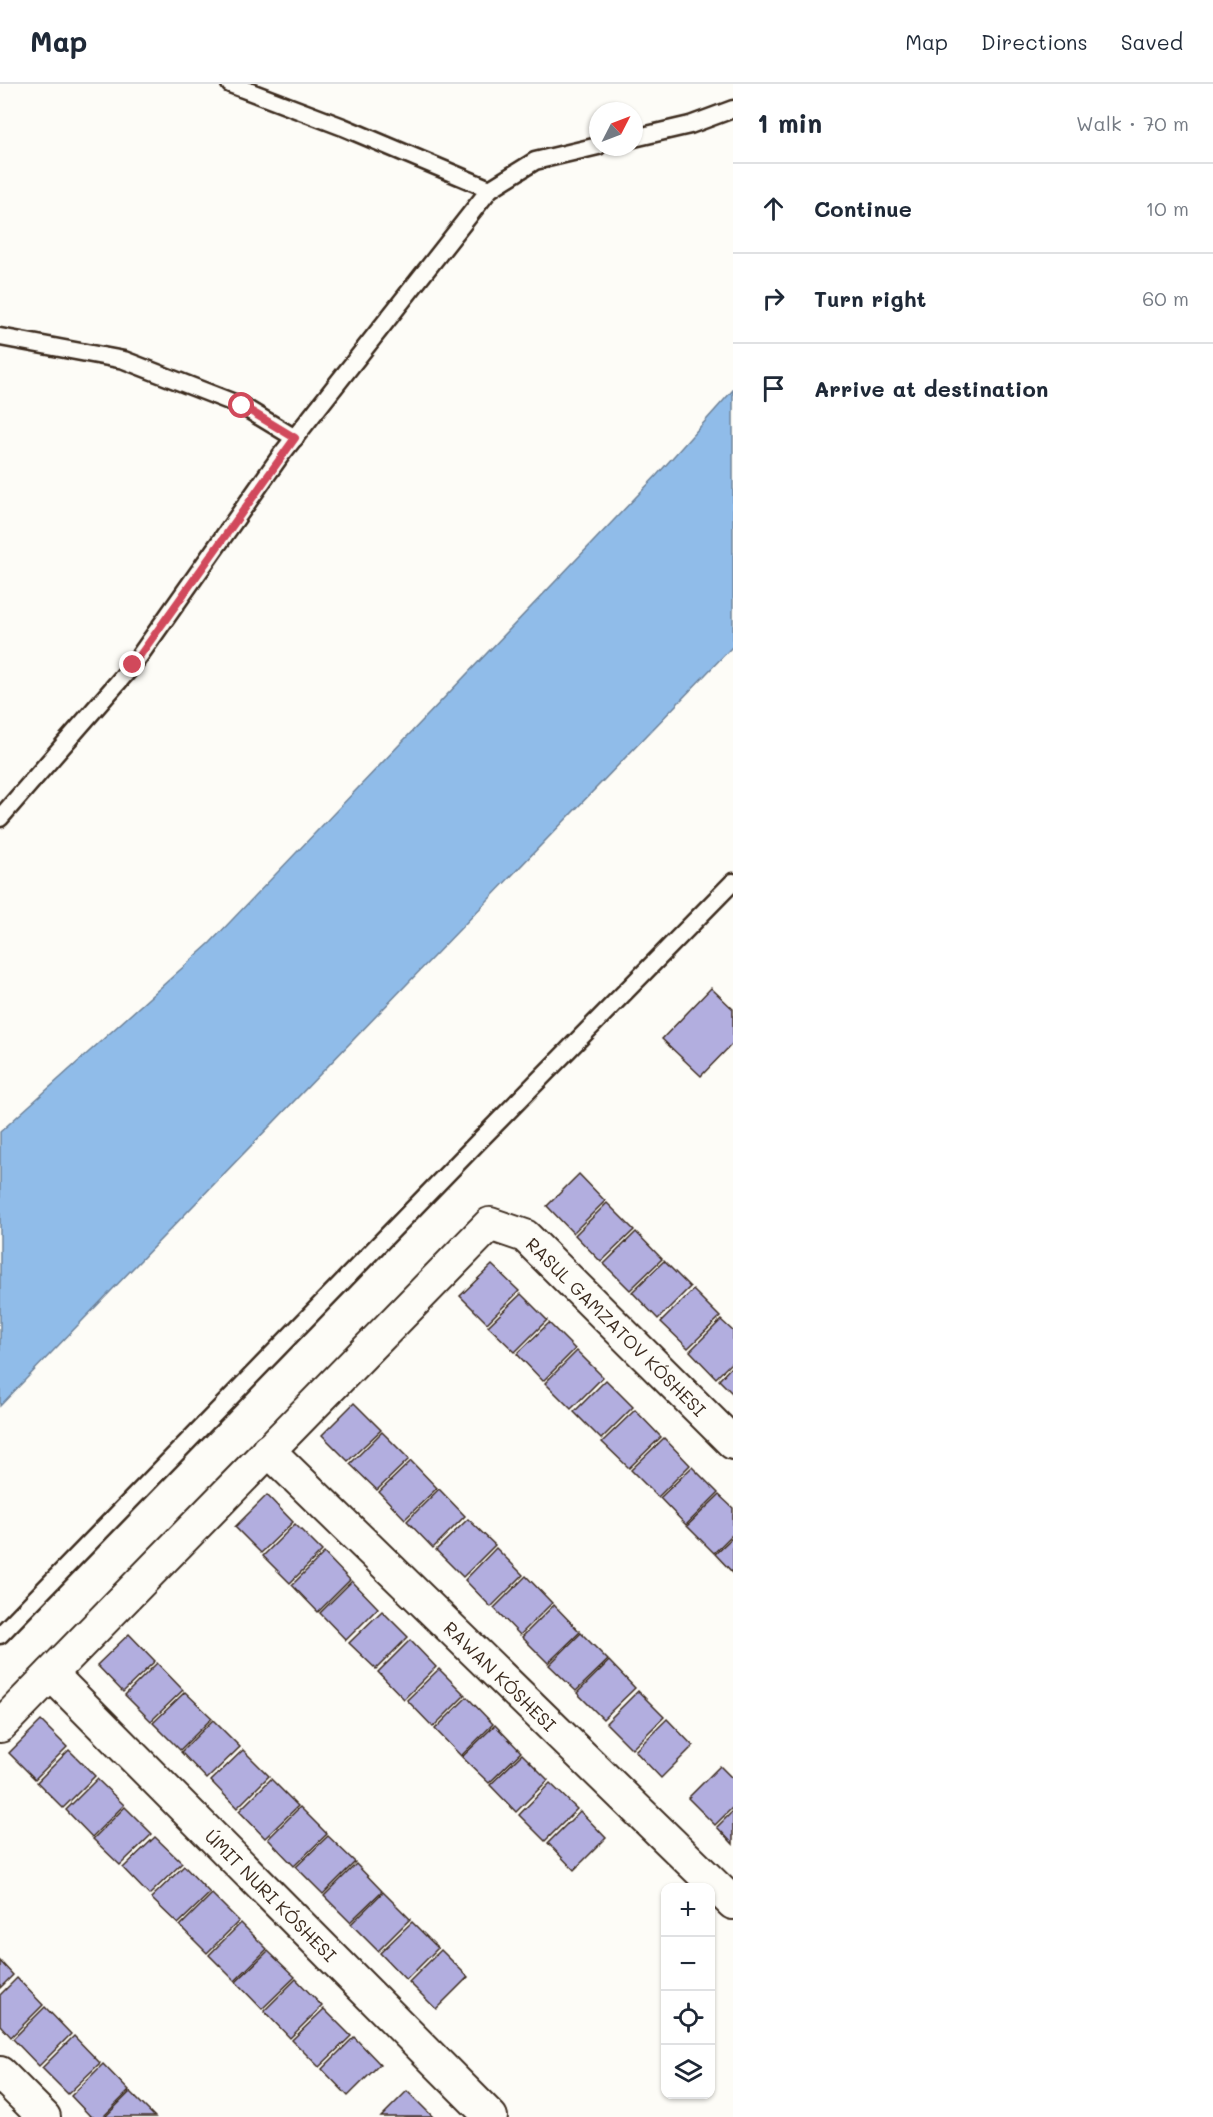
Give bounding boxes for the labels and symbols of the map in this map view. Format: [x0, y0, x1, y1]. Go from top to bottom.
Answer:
north arrow [589, 102, 643, 156]
route start [228, 392, 254, 418]
route end [119, 651, 145, 677]
street label: RASUL GAMZATOV KÓSHESI [521, 1232, 711, 1421]
street label: RAWAN KÓSHESI [439, 1616, 562, 1736]
street label: ÚMIT NURI KÓSHESI [200, 1824, 342, 1967]

